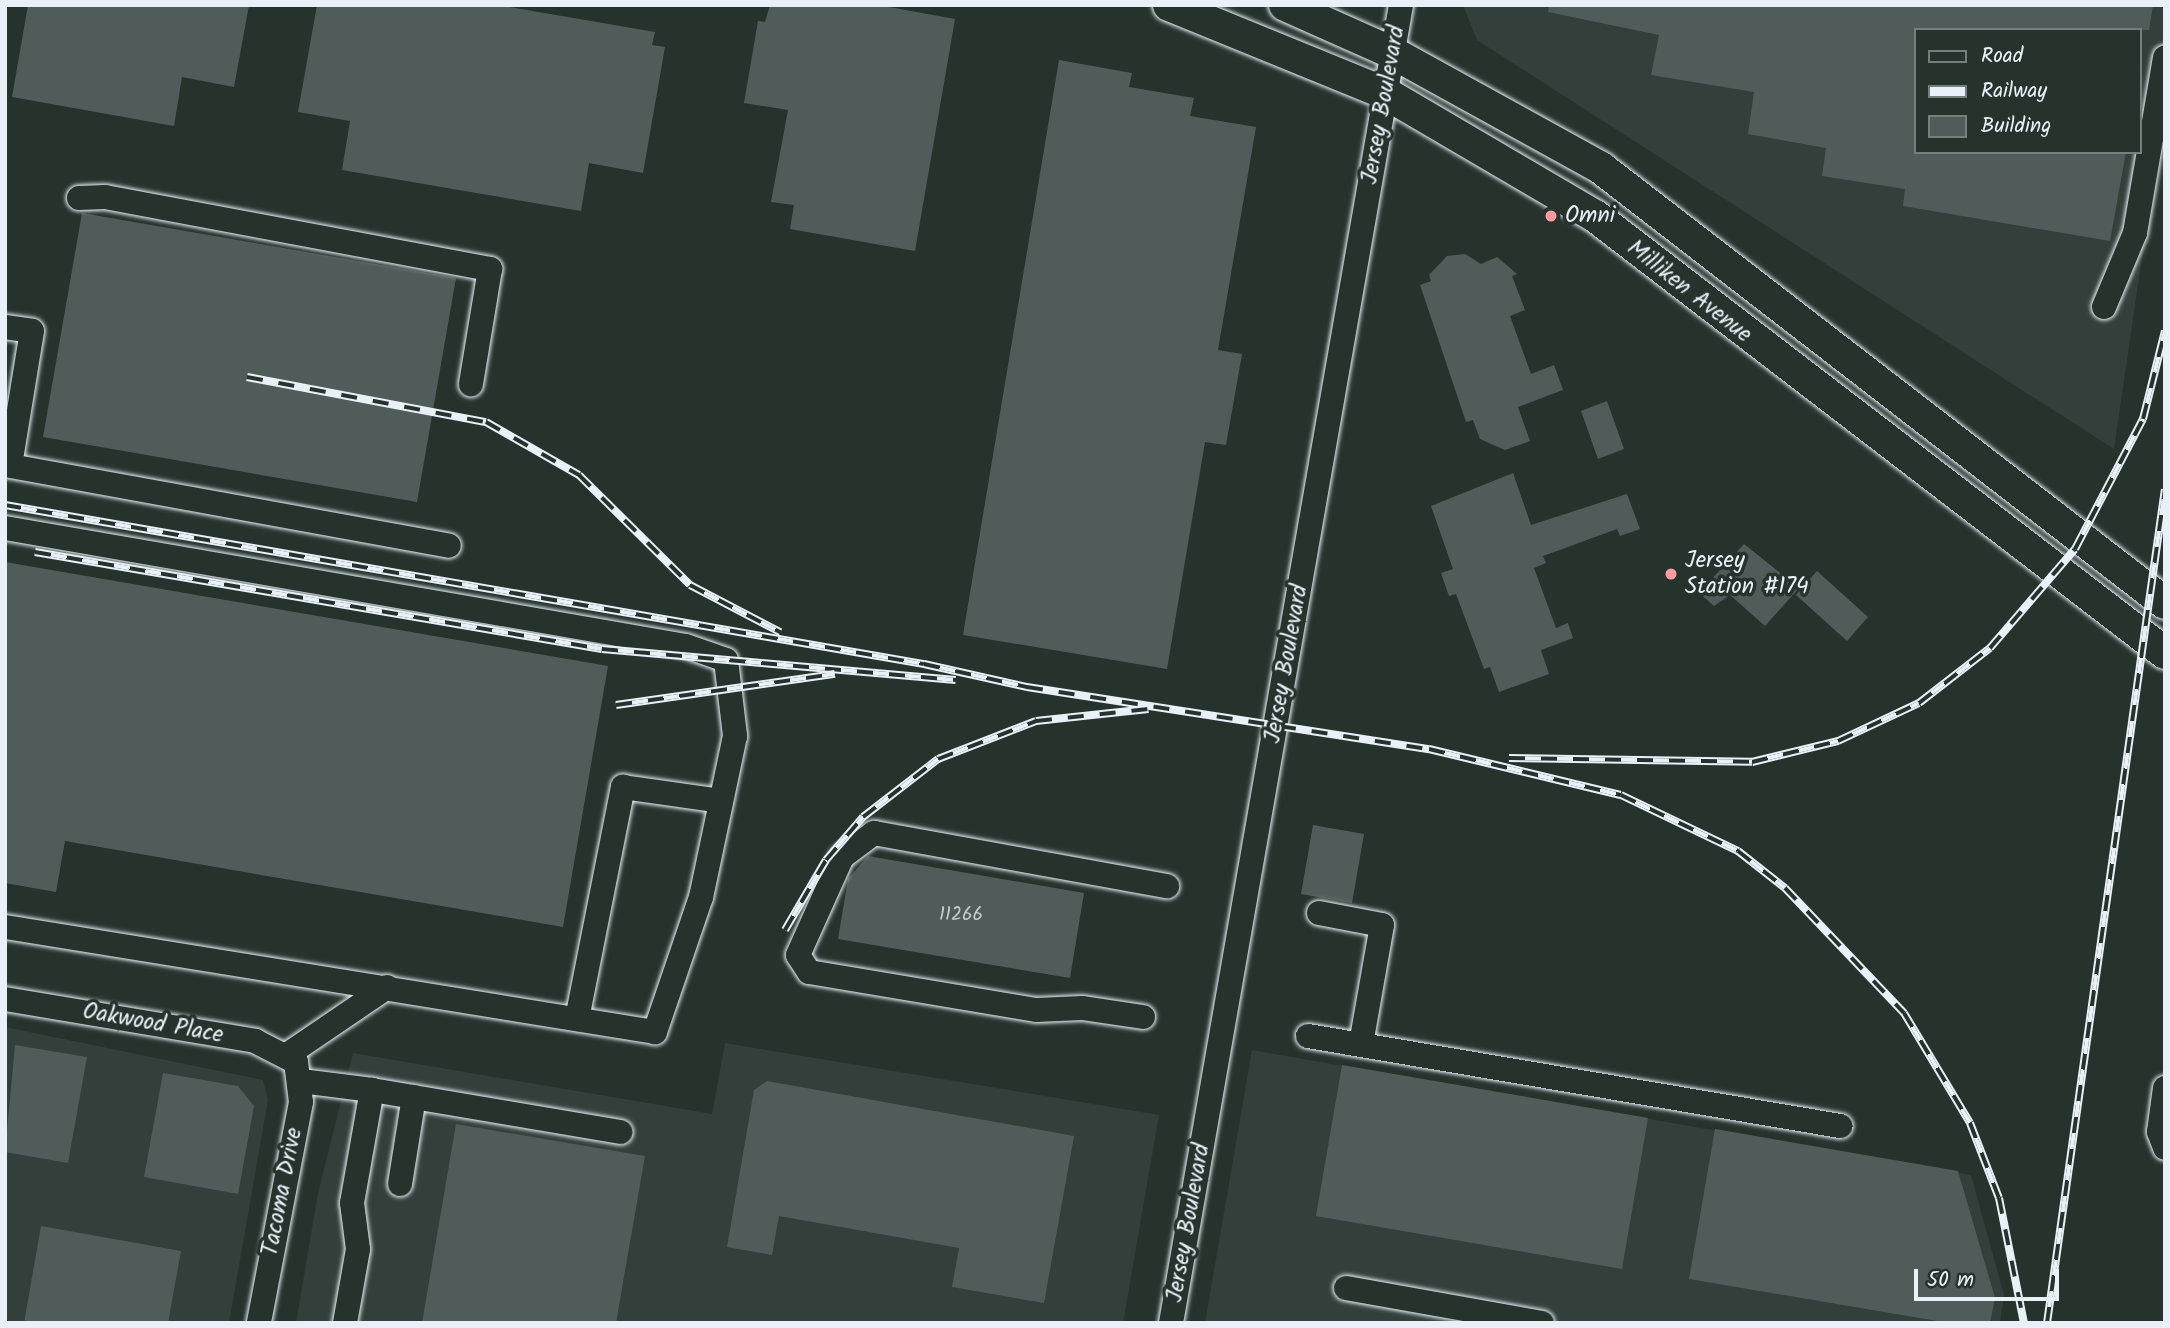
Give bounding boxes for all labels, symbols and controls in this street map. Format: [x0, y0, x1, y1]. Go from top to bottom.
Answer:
street label: Jersey Boulevard [1356, 24, 1412, 186]
legend [1914, 28, 2142, 154]
text: Road [1981, 40, 2023, 73]
text: Railway [1981, 75, 2047, 108]
text: Building [1981, 110, 2051, 143]
place label: Omni [1565, 202, 1615, 230]
marker: Omni [1543, 208, 1559, 224]
street label: Milliken Avenue [1621, 235, 1757, 349]
place label: Jersey Station #174 [1685, 547, 1809, 601]
marker: Jersey Station #174 [1663, 566, 1679, 582]
street label: Jersey Boulevard [1259, 583, 1315, 745]
house number: 11266 [939, 905, 983, 927]
street label: Oakwood Place [81, 998, 225, 1050]
street label: Tacoma Drive [257, 1126, 309, 1258]
street label: Jersey Boulevard [1161, 1142, 1217, 1304]
scale bar [1918, 1254, 2063, 1298]
text: 50 m [1927, 1264, 1974, 1297]

